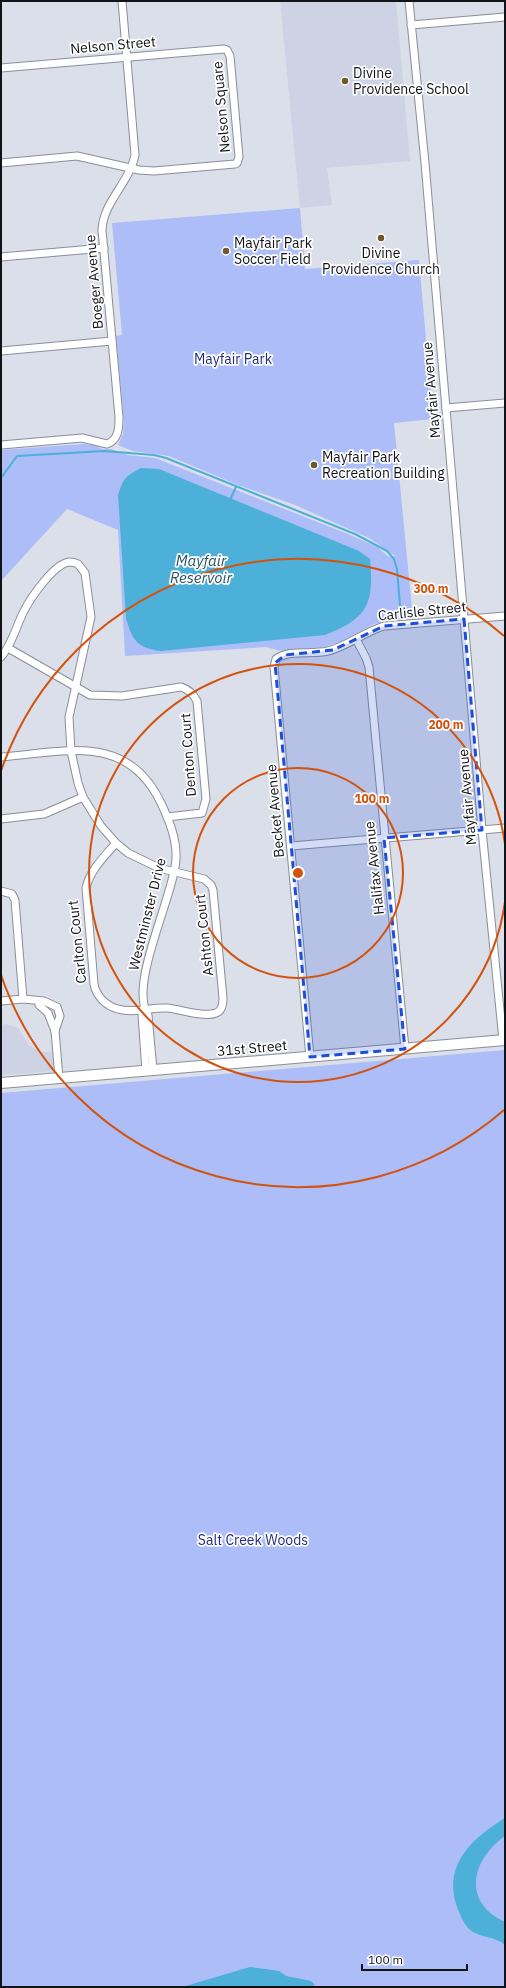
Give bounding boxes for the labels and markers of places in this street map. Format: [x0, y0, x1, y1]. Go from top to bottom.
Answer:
place label: Divine Providence School [353, 64, 469, 98]
marker: Divine Providence School [340, 76, 350, 86]
marker: Divine Providence Church [376, 233, 386, 243]
place label: Mayfair Park Soccer Field [234, 234, 313, 268]
place label: Divine Providence Church [322, 244, 440, 278]
marker: Mayfair Park Soccer Field [221, 246, 231, 256]
place label: Mayfair Park Recreation Building [322, 448, 445, 482]
marker: Mayfair Park Recreation Building [309, 460, 319, 470]
centre of rings [291, 866, 305, 880]

